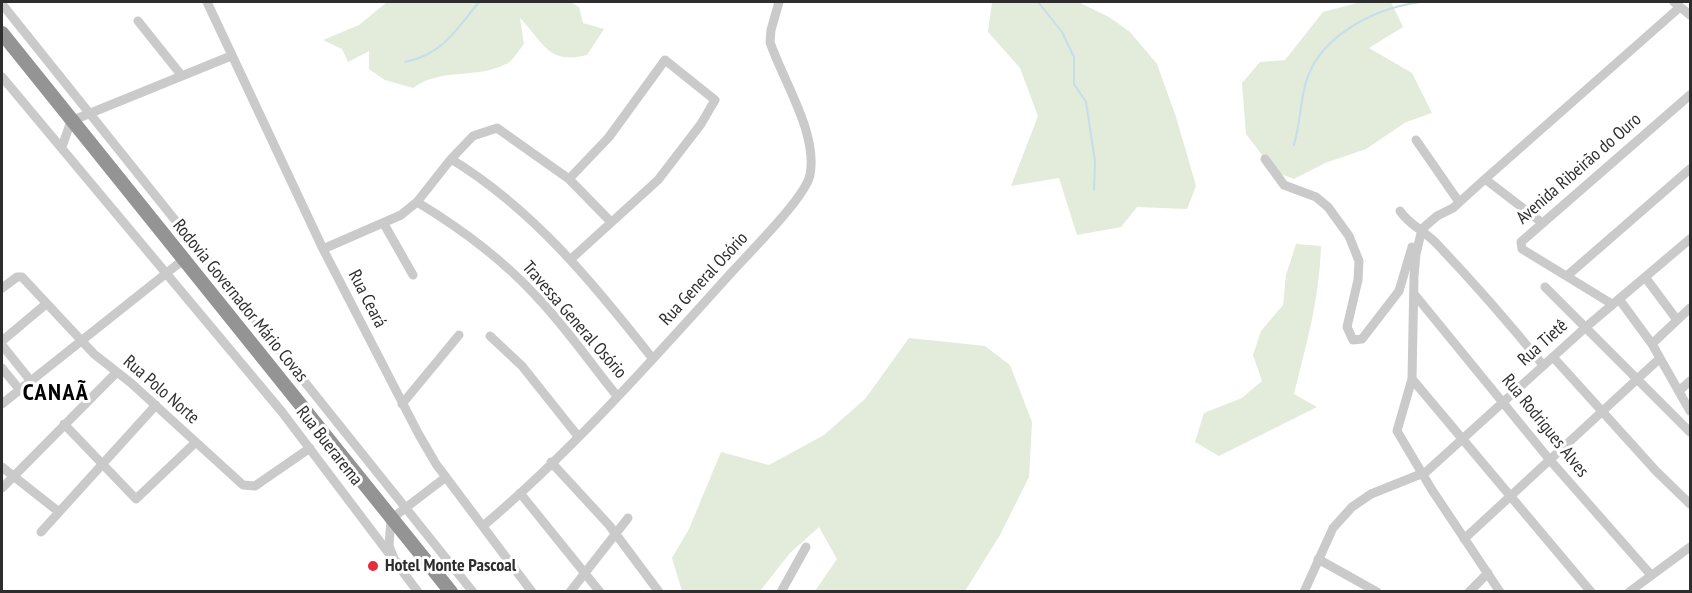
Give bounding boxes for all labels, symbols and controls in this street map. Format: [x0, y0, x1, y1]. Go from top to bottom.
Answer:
street label: Avenida Ribeirão do Ouro [1512, 109, 1646, 229]
street label: Rodovia Governador Mário Covas [168, 215, 312, 387]
street label: Rua General Osório [655, 228, 753, 330]
street label: Travessa General Osório [517, 257, 631, 383]
street label: Rua Ceará [343, 266, 391, 332]
street label: Rua Tietê [1514, 315, 1572, 371]
street label: Rua Polo Norte [119, 351, 203, 429]
street label: Rua Rodrigues Alves [1497, 370, 1593, 482]
district label: CANAÃ [23, 379, 89, 407]
street label: Rua Buerarema [291, 402, 367, 490]
place label: Hotel Monte Pascoal [385, 555, 516, 577]
marker: Hotel Monte Pascoal [366, 559, 380, 573]

